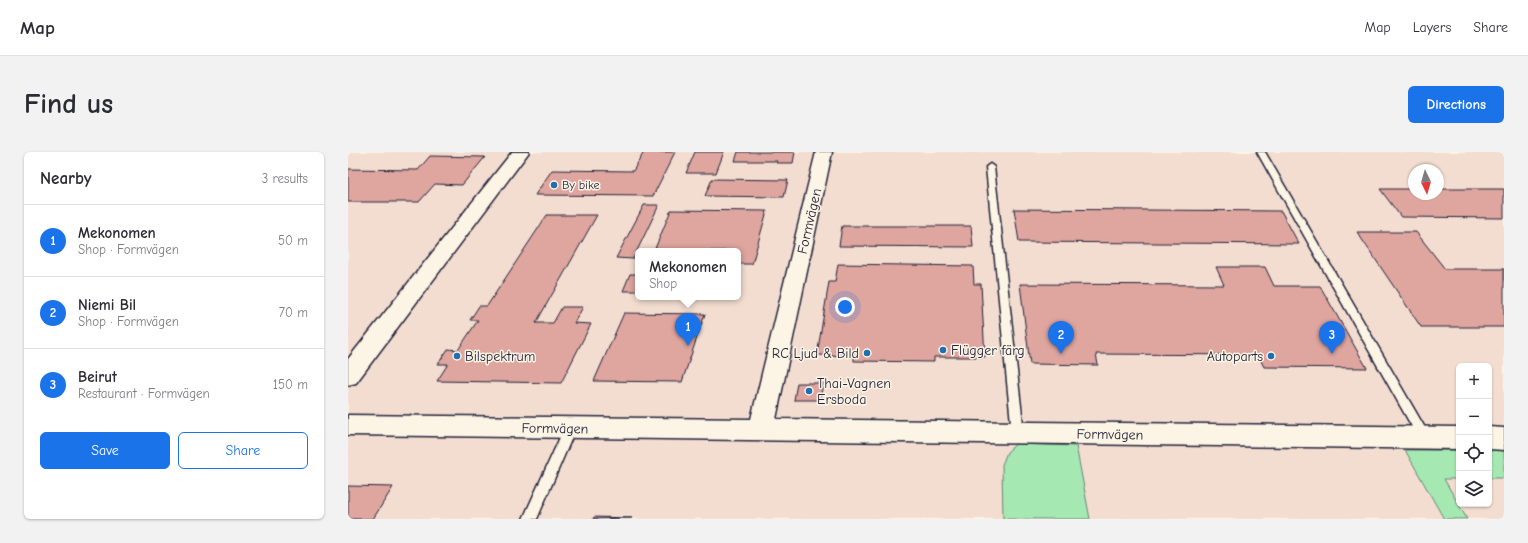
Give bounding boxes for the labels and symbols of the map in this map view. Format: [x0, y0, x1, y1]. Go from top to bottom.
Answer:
north arrow [1408, 164, 1444, 200]
place label: By bike [562, 178, 600, 192]
marker: By bike [549, 180, 559, 190]
street label: Formvägen [794, 187, 825, 256]
your location [835, 297, 855, 317]
pin: 1 [675, 313, 701, 346]
pin: 2 [1048, 321, 1074, 354]
pin: 3 [1319, 321, 1345, 354]
place label: Flügger färg [951, 342, 1025, 359]
place label: RC Ljud & Bild [772, 345, 859, 362]
marker: Flügger färg [938, 345, 948, 355]
place label: Bilspektrum [465, 348, 535, 365]
marker: RC Ljud & Bild [862, 348, 872, 358]
place label: Autoparts [1207, 348, 1263, 365]
marker: Bilspektrum [452, 351, 462, 361]
marker: Autoparts [1266, 351, 1276, 361]
place label: Thai-Vagnen Ersboda [817, 375, 891, 408]
marker: Thai-Vagnen Ersboda [804, 386, 814, 396]
street label: Formvägen [521, 419, 589, 438]
street label: Formvägen [1076, 425, 1144, 444]

